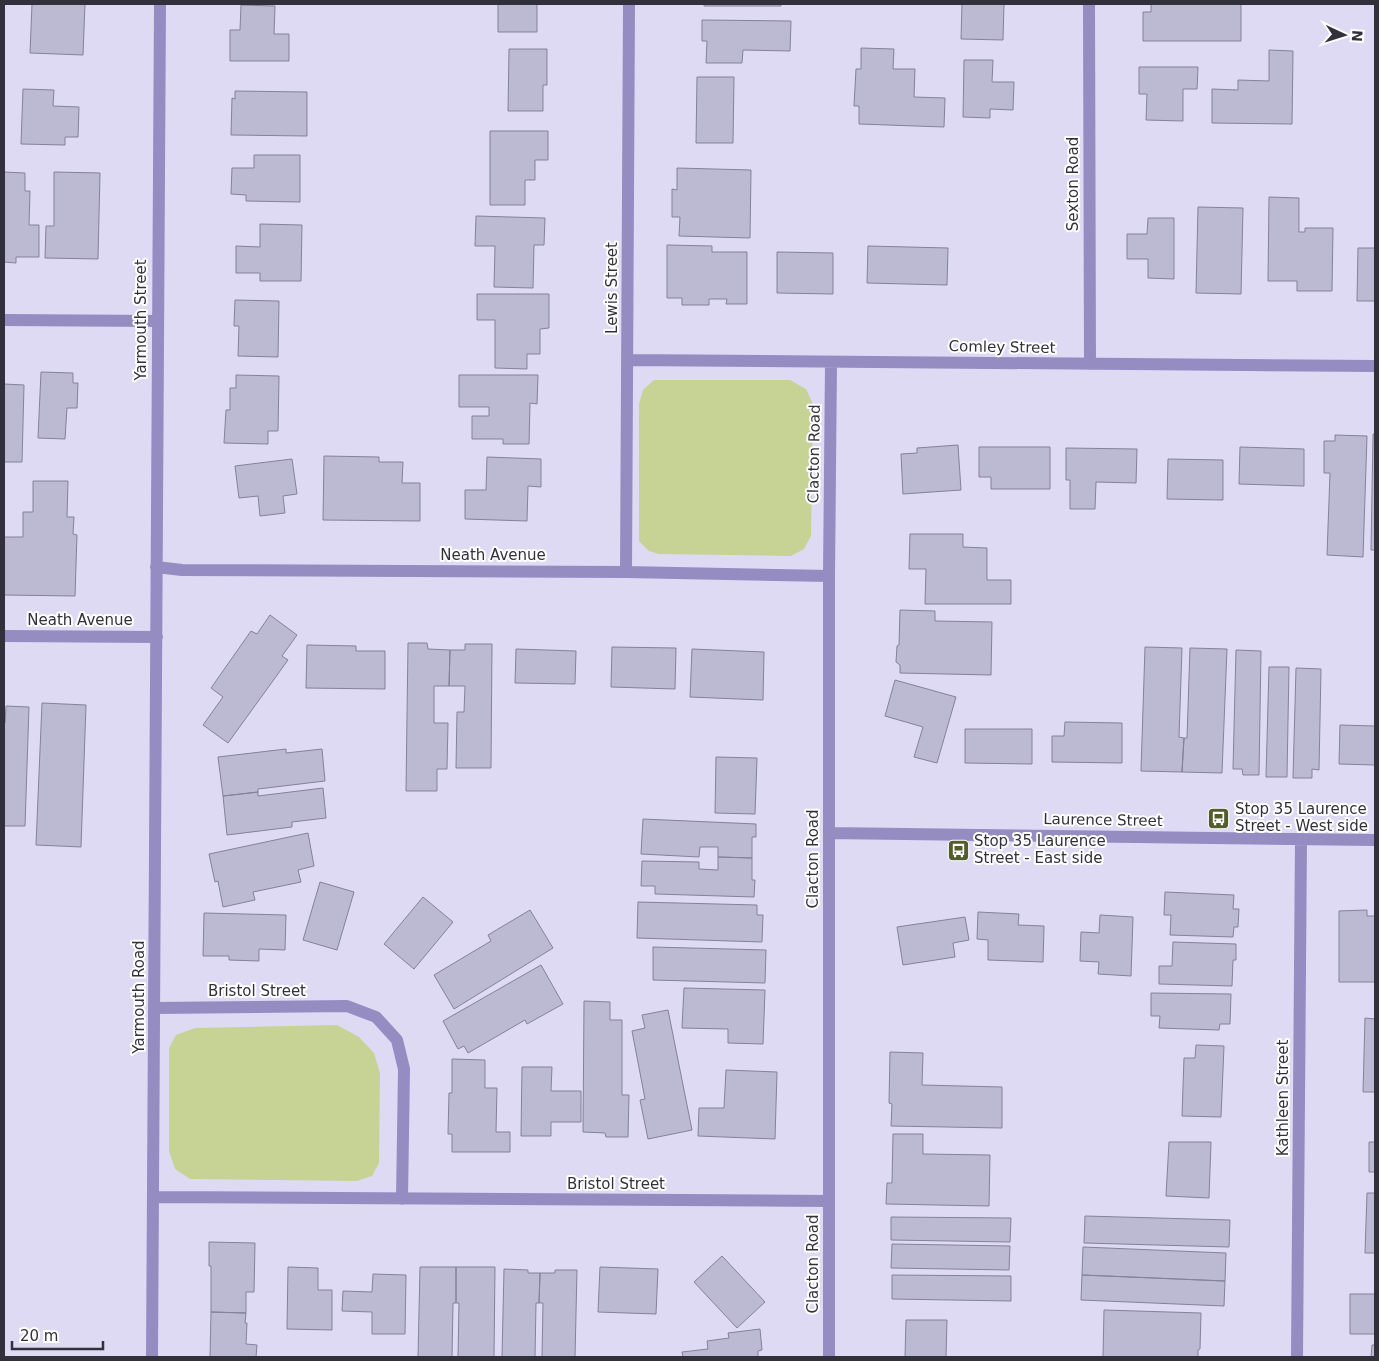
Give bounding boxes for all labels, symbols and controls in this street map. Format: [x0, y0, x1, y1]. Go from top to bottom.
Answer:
north arrow [1319, 10, 1369, 60]
text: N [1349, 30, 1365, 42]
street label: Sexton Road [1064, 137, 1082, 231]
street label: Lewis Street [603, 242, 621, 334]
street label: Yarmouth Street [132, 259, 150, 382]
street label: Comley Street [948, 337, 1056, 357]
street label: Clacton Road [804, 404, 824, 504]
street label: Neath Avenue [440, 546, 546, 564]
street label: Neath Avenue [27, 611, 133, 629]
place label: Stop 35 Laurence Street - West side [1235, 800, 1368, 835]
bus stop icon: Stop 35 Laurence Street - West side [1207, 806, 1231, 830]
street label: Clacton Road [804, 809, 822, 909]
street label: Laurence Street [1043, 810, 1163, 830]
place label: Stop 35 Laurence Street - East side [974, 832, 1106, 867]
bus stop icon: Stop 35 Laurence Street - East side [946, 838, 970, 862]
street label: Yarmouth Road [130, 940, 148, 1055]
street label: Bristol Street [208, 982, 306, 1000]
street label: Kathleen Street [1274, 1040, 1292, 1156]
street label: Bristol Street [567, 1175, 665, 1193]
street label: Clacton Road [804, 1214, 822, 1314]
scale bar [12, 1318, 104, 1350]
text: 20 m [20, 1327, 58, 1345]

